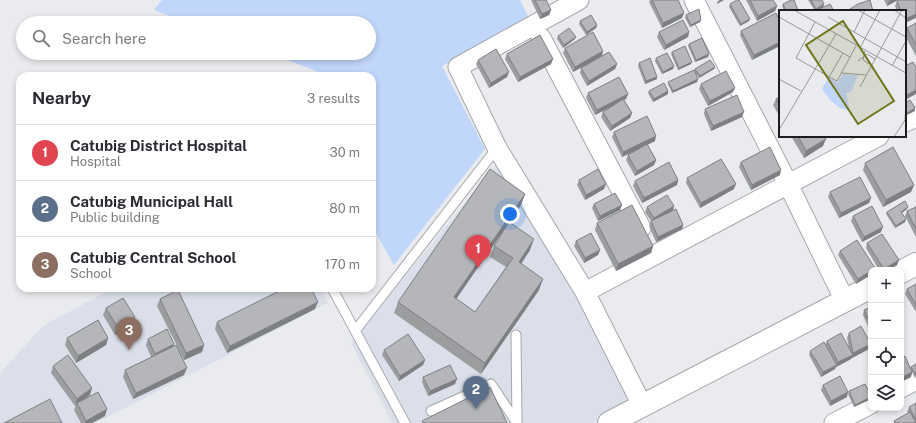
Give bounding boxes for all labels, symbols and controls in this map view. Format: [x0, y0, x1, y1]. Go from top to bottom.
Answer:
inset map [779, 10, 906, 137]
search box [16, 16, 376, 60]
icon: search [30, 27, 52, 49]
text: Search here [62, 30, 146, 47]
text: Nearby [32, 88, 91, 108]
text: 3 results [307, 91, 360, 106]
text: Catubig District Hospital [70, 137, 247, 154]
text: 1 [42, 145, 48, 160]
text: 30 m [330, 145, 360, 160]
text: Hospital [70, 154, 121, 169]
text: Catubig Municipal Hall [70, 193, 233, 210]
text: 2 [41, 201, 49, 216]
text: 80 m [329, 201, 360, 216]
your location [500, 204, 520, 224]
text: Public building [70, 210, 160, 225]
pin: 1 [465, 235, 491, 268]
text: Catubig Central School [70, 249, 237, 266]
text: 3 [41, 257, 49, 272]
text: 170 m [325, 257, 360, 272]
text: School [70, 266, 112, 281]
map controls [868, 267, 904, 411]
button: + [868, 267, 904, 303]
button: − [868, 303, 904, 339]
pin: 3 [116, 317, 142, 350]
button: locate [868, 339, 904, 375]
button: layers [868, 375, 904, 411]
pin: 2 [463, 376, 489, 409]

